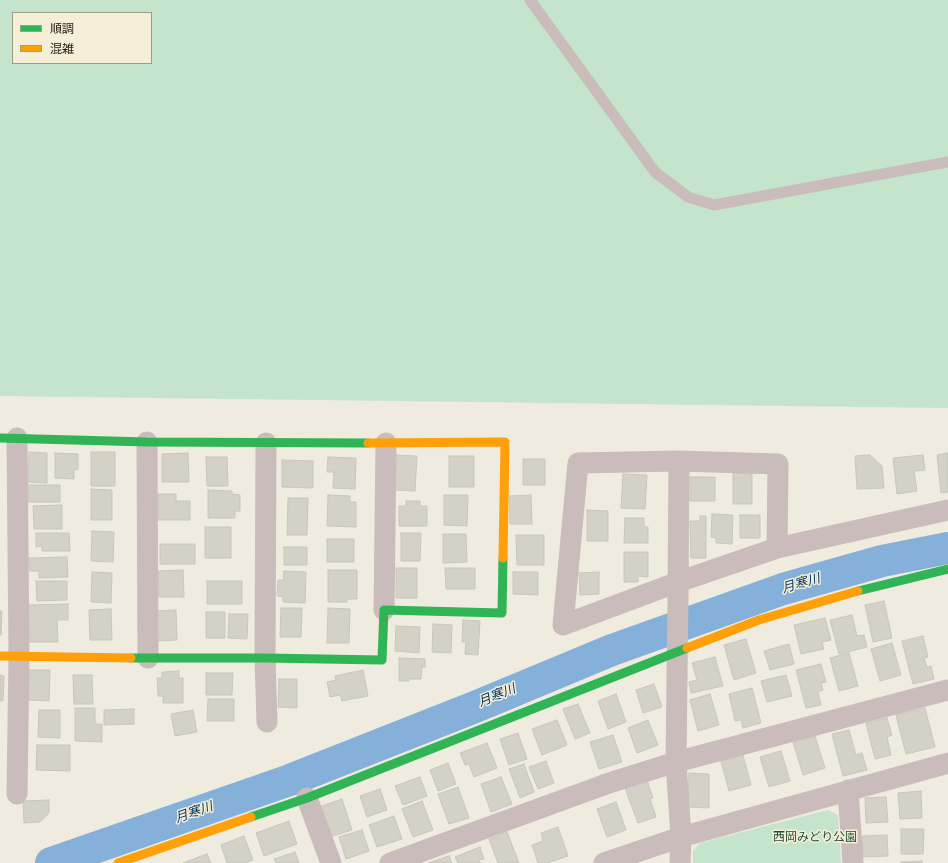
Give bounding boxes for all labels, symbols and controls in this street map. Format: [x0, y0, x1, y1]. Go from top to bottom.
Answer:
legend [12, 12, 152, 64]
text: 順調 [50, 21, 74, 37]
text: 混雑 [50, 41, 74, 57]
water label: 月寒川 [780, 571, 822, 597]
water label: 月寒川 [476, 681, 518, 711]
water label: 月寒川 [173, 799, 215, 827]
park label: 西岡みどり公園 [773, 831, 857, 845]

